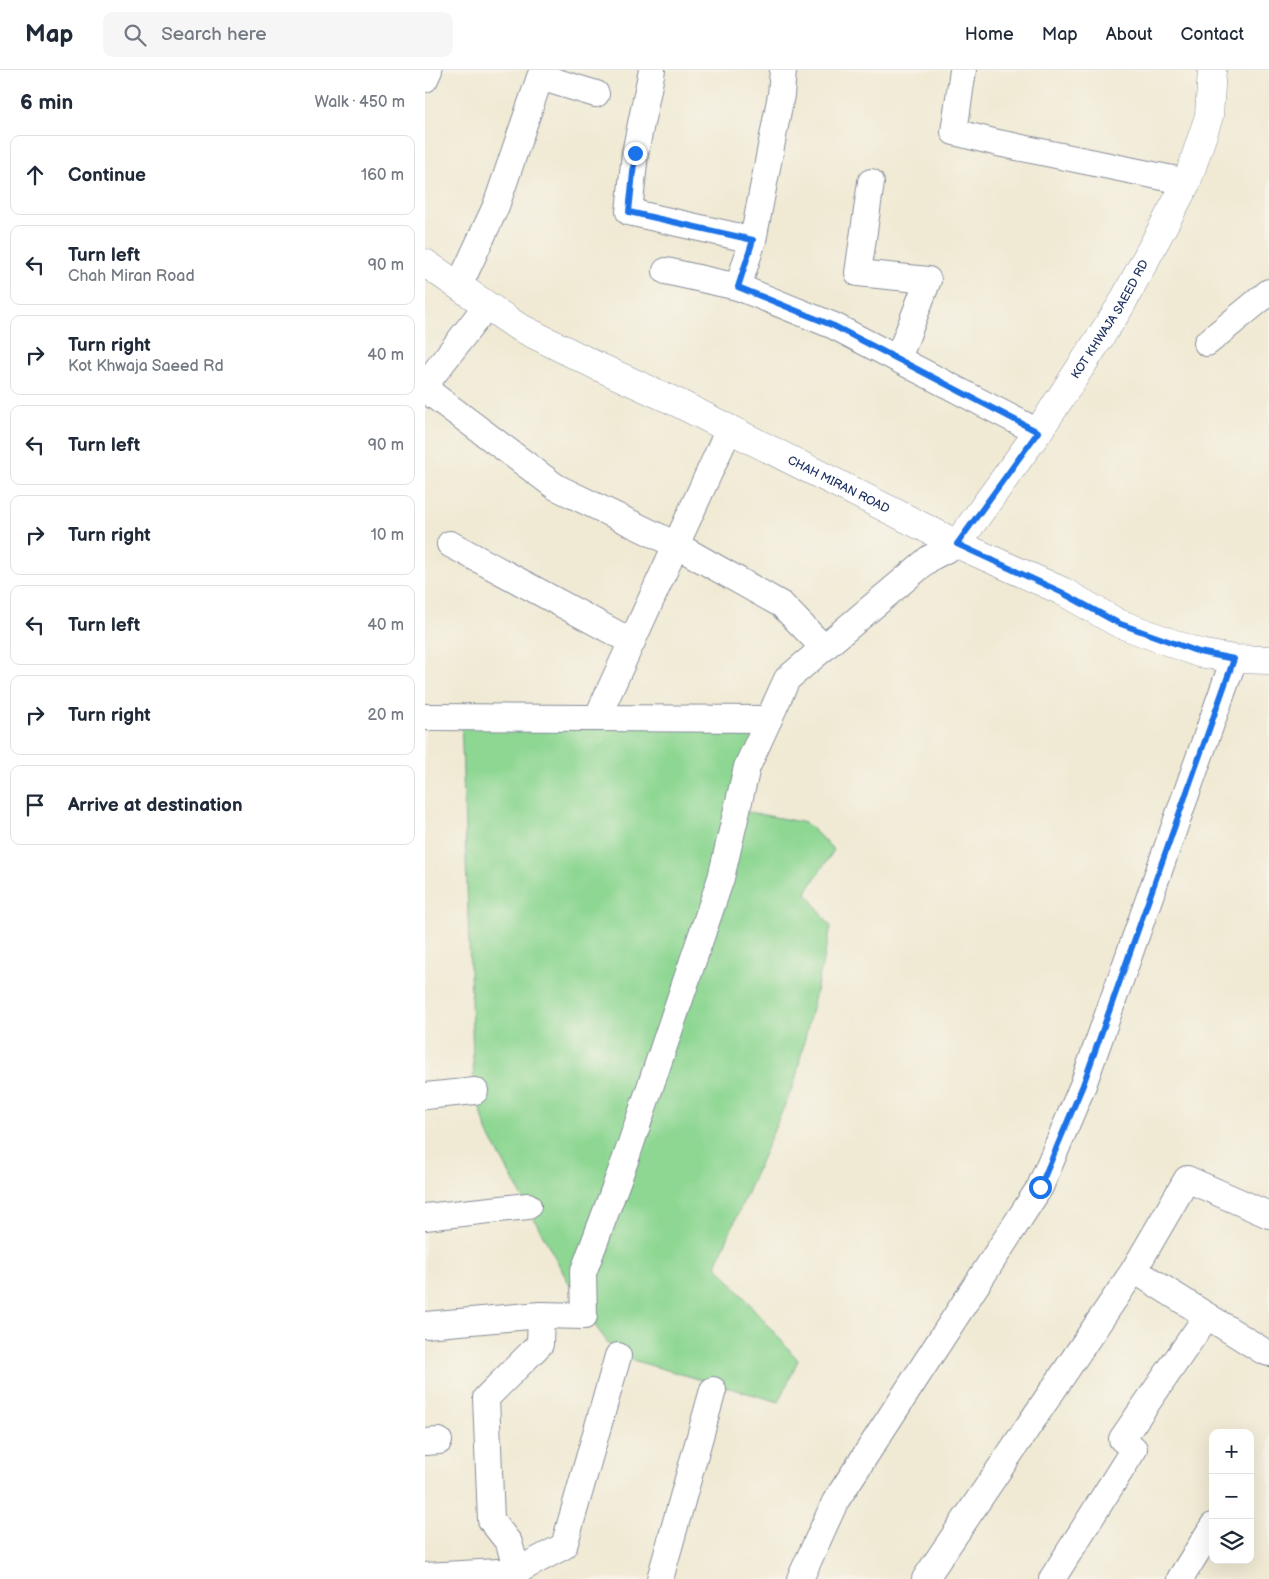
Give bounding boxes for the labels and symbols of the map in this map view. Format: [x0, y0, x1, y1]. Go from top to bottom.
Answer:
route end [624, 142, 647, 165]
street label: KOT KHWAJA SAEED RD [1068, 257, 1152, 381]
street label: CHAH MIRAN ROAD [785, 452, 892, 516]
route start [1029, 1176, 1052, 1199]

